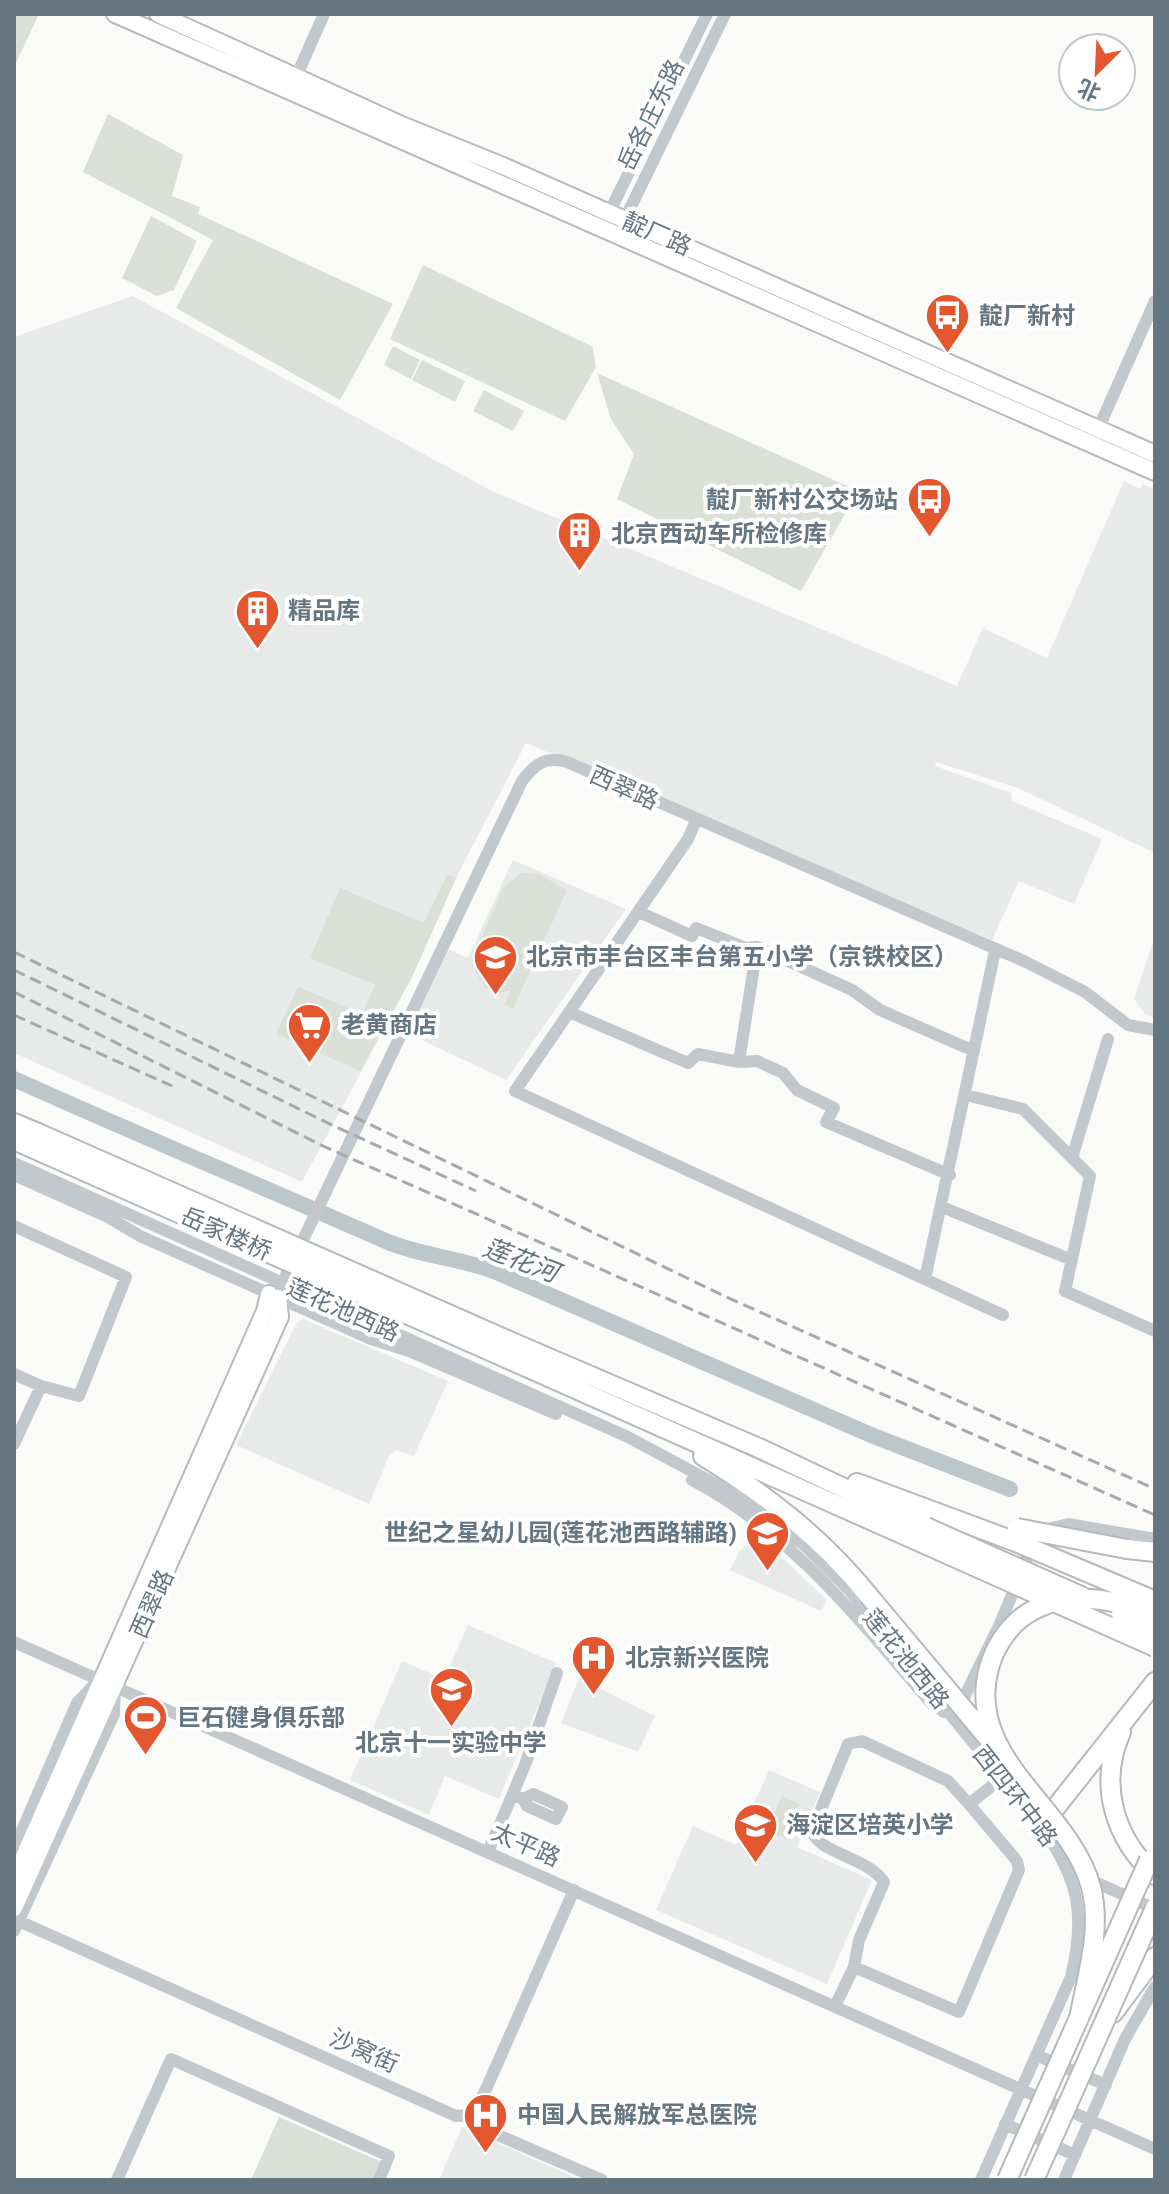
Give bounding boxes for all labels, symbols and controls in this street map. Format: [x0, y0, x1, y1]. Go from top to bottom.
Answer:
north arrow [1057, 32, 1137, 112]
street label: 岳各庄东路 [612, 55, 690, 175]
text: 北 [1074, 74, 1104, 106]
street label: 靛厂路 [618, 207, 696, 261]
bus stop icon: 靛厂新村 [924, 292, 972, 355]
place label: 靛厂新村 [979, 302, 1075, 330]
bus stop icon: 靛厂新村公交场站 [905, 476, 953, 539]
place label: 靛厂新村公交场站 [706, 486, 898, 514]
building icon: 北京西动车所检修库 [556, 510, 604, 573]
place label: 北京西动车所检修库 [611, 520, 827, 548]
building icon: 精品库 [233, 587, 281, 650]
place label: 精品库 [288, 597, 360, 625]
street label: 西翠路 [585, 761, 663, 815]
school or university icon: 北京市丰台区丰台第五小学（京铁校区） [471, 933, 519, 996]
place label: 北京市丰台区丰台第五小学（京铁校区） [526, 943, 958, 971]
supermarket icon: 老黄商店 [286, 1001, 334, 1064]
place label: 老黄商店 [341, 1011, 437, 1039]
street label: 岳家楼桥 [176, 1202, 276, 1266]
water label: 莲花河 [479, 1232, 567, 1290]
street label: 莲花池西路 [282, 1273, 404, 1347]
school or university icon: 世纪之星幼儿园(莲花池西路辅路) [744, 1509, 792, 1572]
place label: 世纪之星幼儿园(莲花池西路辅路) [384, 1519, 737, 1547]
street label: 西翠路 [125, 1565, 179, 1643]
street label: 莲花池西路 [857, 1604, 955, 1714]
hospital icon: 北京新兴医院 [570, 1634, 618, 1697]
place label: 北京新兴医院 [625, 1644, 769, 1672]
school or university icon: 北京十一实验中学 [427, 1665, 475, 1728]
sports icon: 巨石健身俱乐部 [122, 1694, 170, 1757]
place label: 巨石健身俱乐部 [177, 1704, 345, 1732]
place label: 北京十一实验中学 [355, 1729, 547, 1757]
street label: 西四环中路 [967, 1740, 1063, 1852]
school or university icon: 海淀区培英小学 [731, 1801, 779, 1864]
place label: 海淀区培英小学 [786, 1811, 954, 1839]
street label: 太平路 [487, 1818, 565, 1872]
street label: 沙窝街 [325, 2024, 403, 2078]
hospital icon: 中国人民解放军总医院 [462, 2091, 510, 2154]
place label: 中国人民解放军总医院 [517, 2101, 757, 2129]

